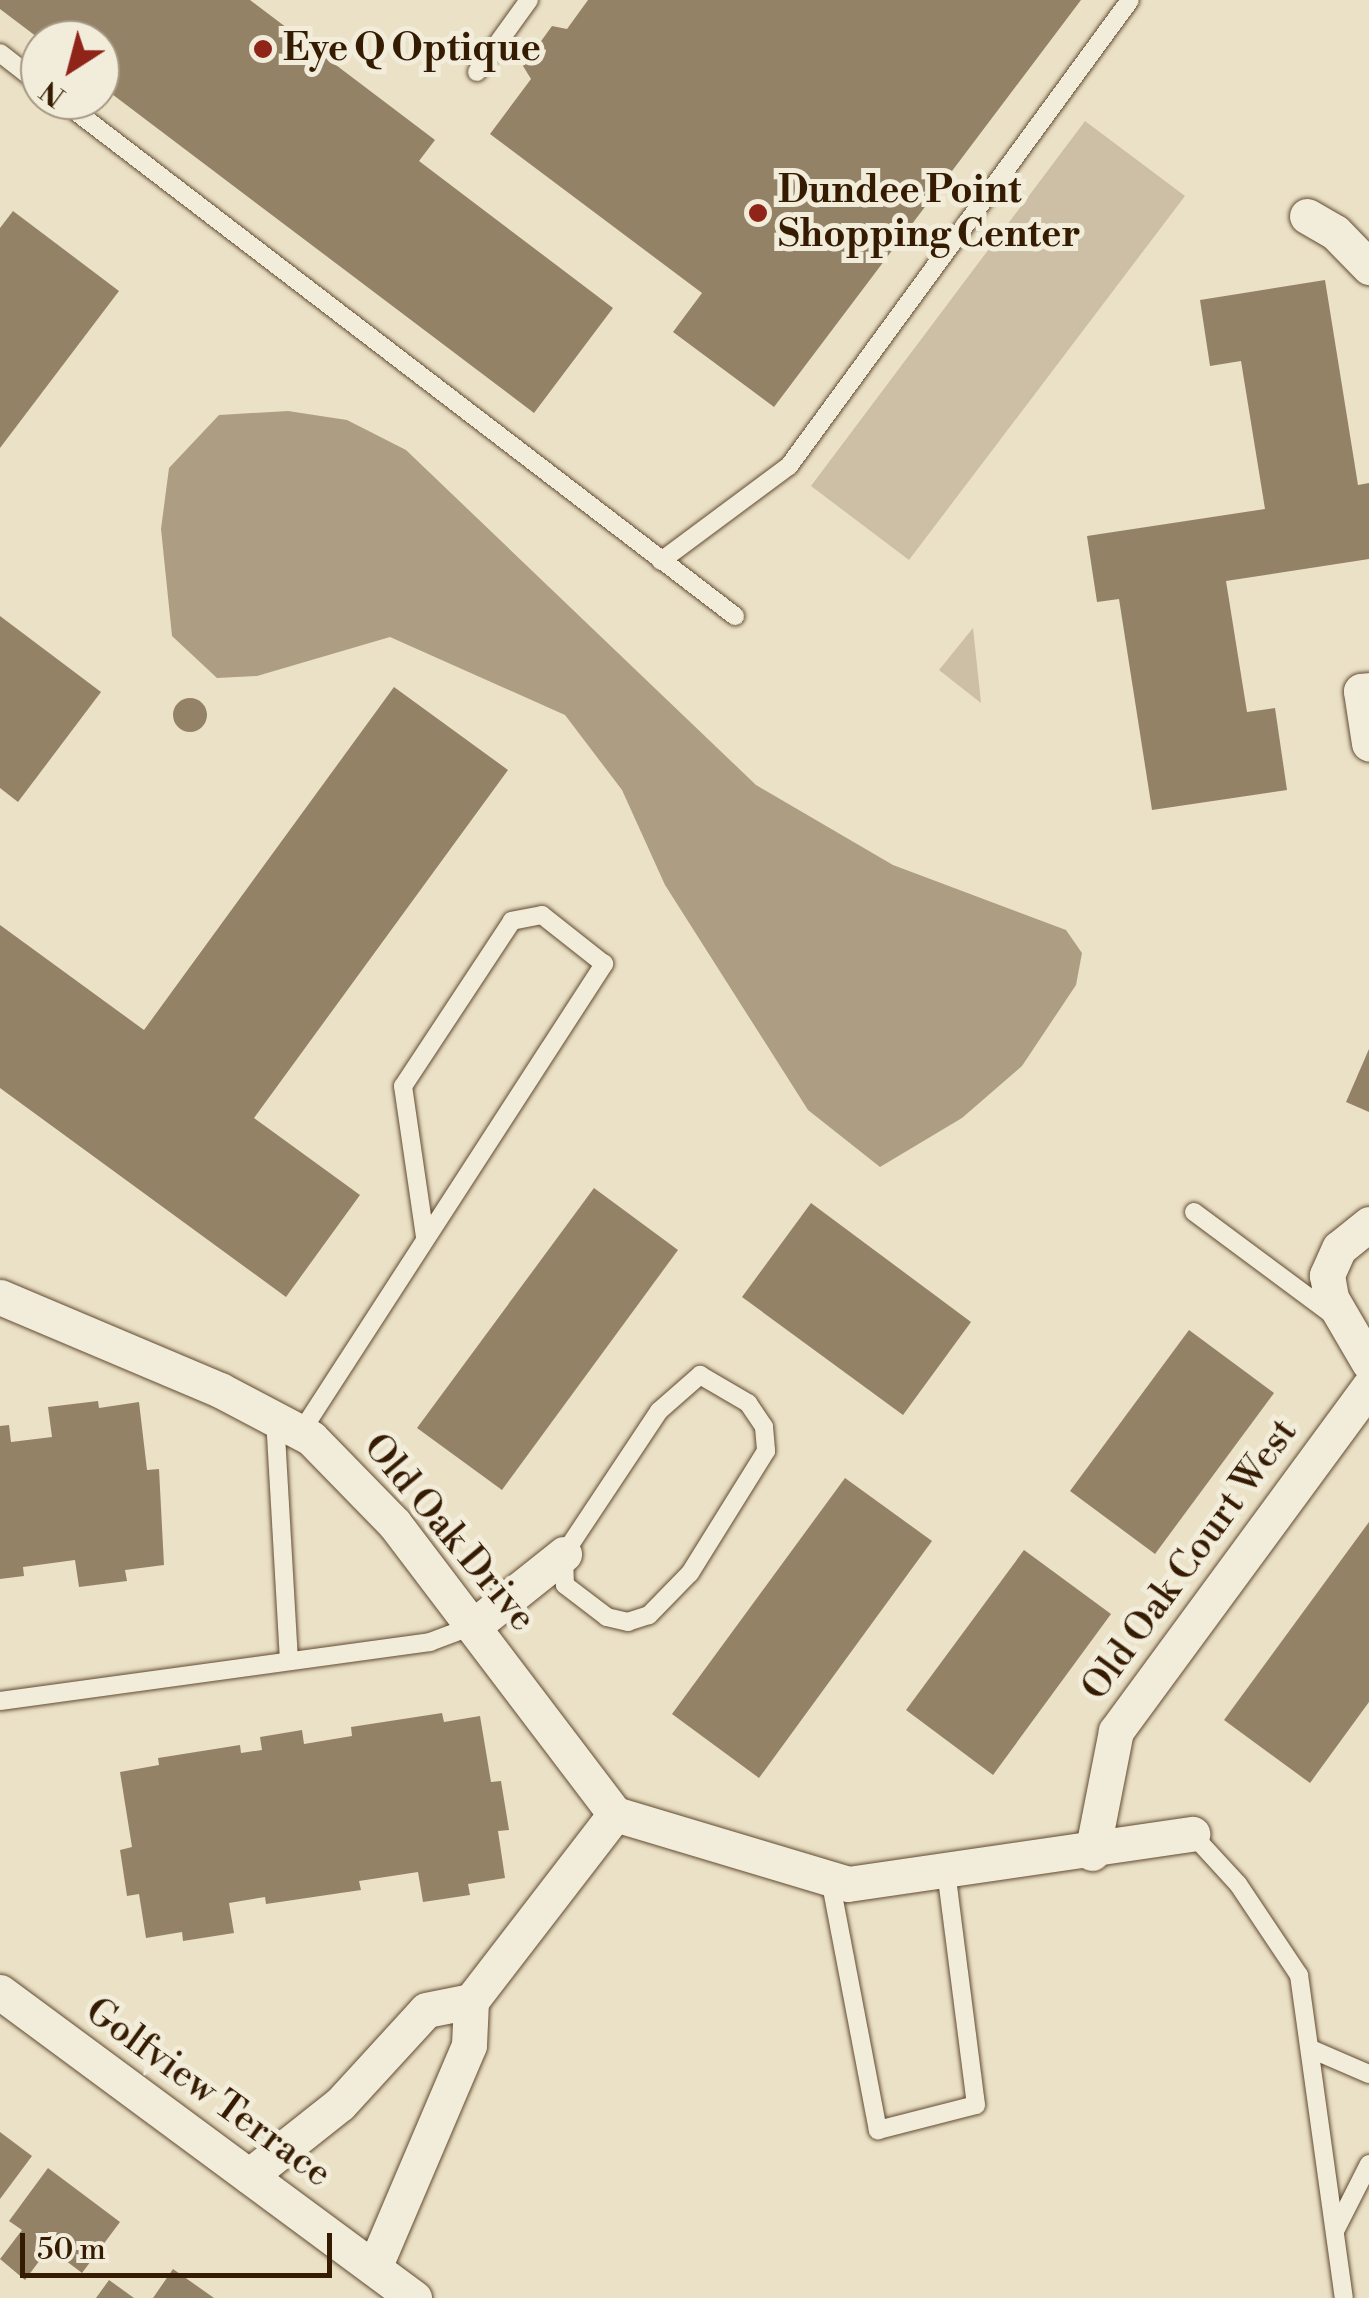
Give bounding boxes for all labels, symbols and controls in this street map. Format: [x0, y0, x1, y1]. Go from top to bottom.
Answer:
north arrow [20, 20, 120, 120]
place label: Eye Q Optique [283, 26, 541, 72]
marker: Eye Q Optique [252, 38, 274, 60]
text: N [34, 72, 72, 114]
place label: Dundee Point Shopping Center [778, 168, 1081, 258]
marker: Dundee Point Shopping Center [747, 202, 769, 224]
street label: Old Oak Court West [1073, 1410, 1307, 1710]
street label: Old Oak Drive [353, 1425, 545, 1641]
street label: Golfview Terrace [76, 1989, 340, 2197]
scale bar [25, 2213, 338, 2275]
text: 50 m [37, 2231, 106, 2269]

